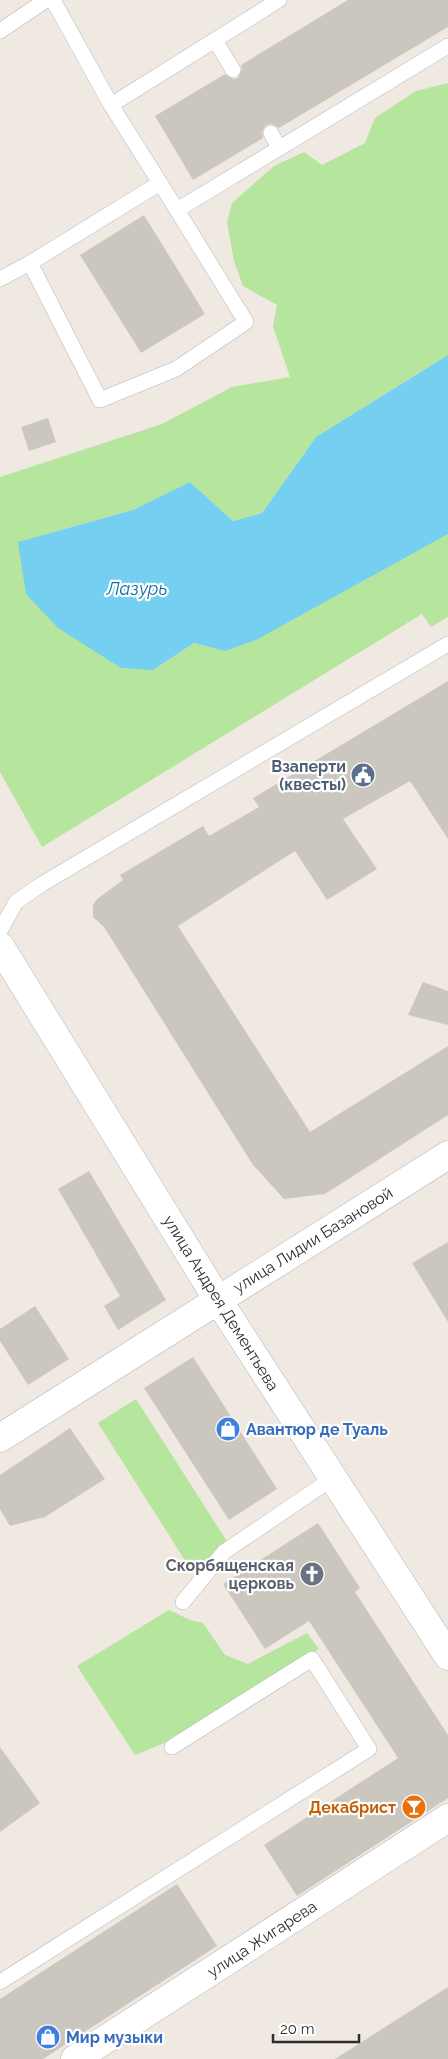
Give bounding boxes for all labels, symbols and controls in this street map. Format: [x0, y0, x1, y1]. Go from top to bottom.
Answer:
water label: Лазурь [105, 578, 168, 599]
place label: Взаперти (квесты) [271, 757, 346, 794]
public building icon: Взаперти (квесты) [350, 762, 376, 788]
street label: улица Лидии Базановой [230, 1183, 396, 1297]
street label: улица Андрея Дементьева [159, 1212, 283, 1394]
shop icon: Авантюр де Туаль [215, 1416, 241, 1442]
place label: Авантюр де Туаль [246, 1420, 388, 1439]
place label: Скорбященская церковь [166, 1556, 294, 1593]
church icon: Скорбященская церковь [299, 1561, 325, 1587]
bar icon: Декабрист [401, 1794, 427, 1820]
place label: Декабрист [309, 1798, 396, 1817]
street label: улица Жигарева [204, 1897, 320, 1981]
scale bar [273, 2012, 359, 2044]
text: 20 m [280, 2020, 315, 2038]
shop icon: Мир музыки [35, 2024, 61, 2050]
place label: Мир музыки [66, 2028, 163, 2047]

